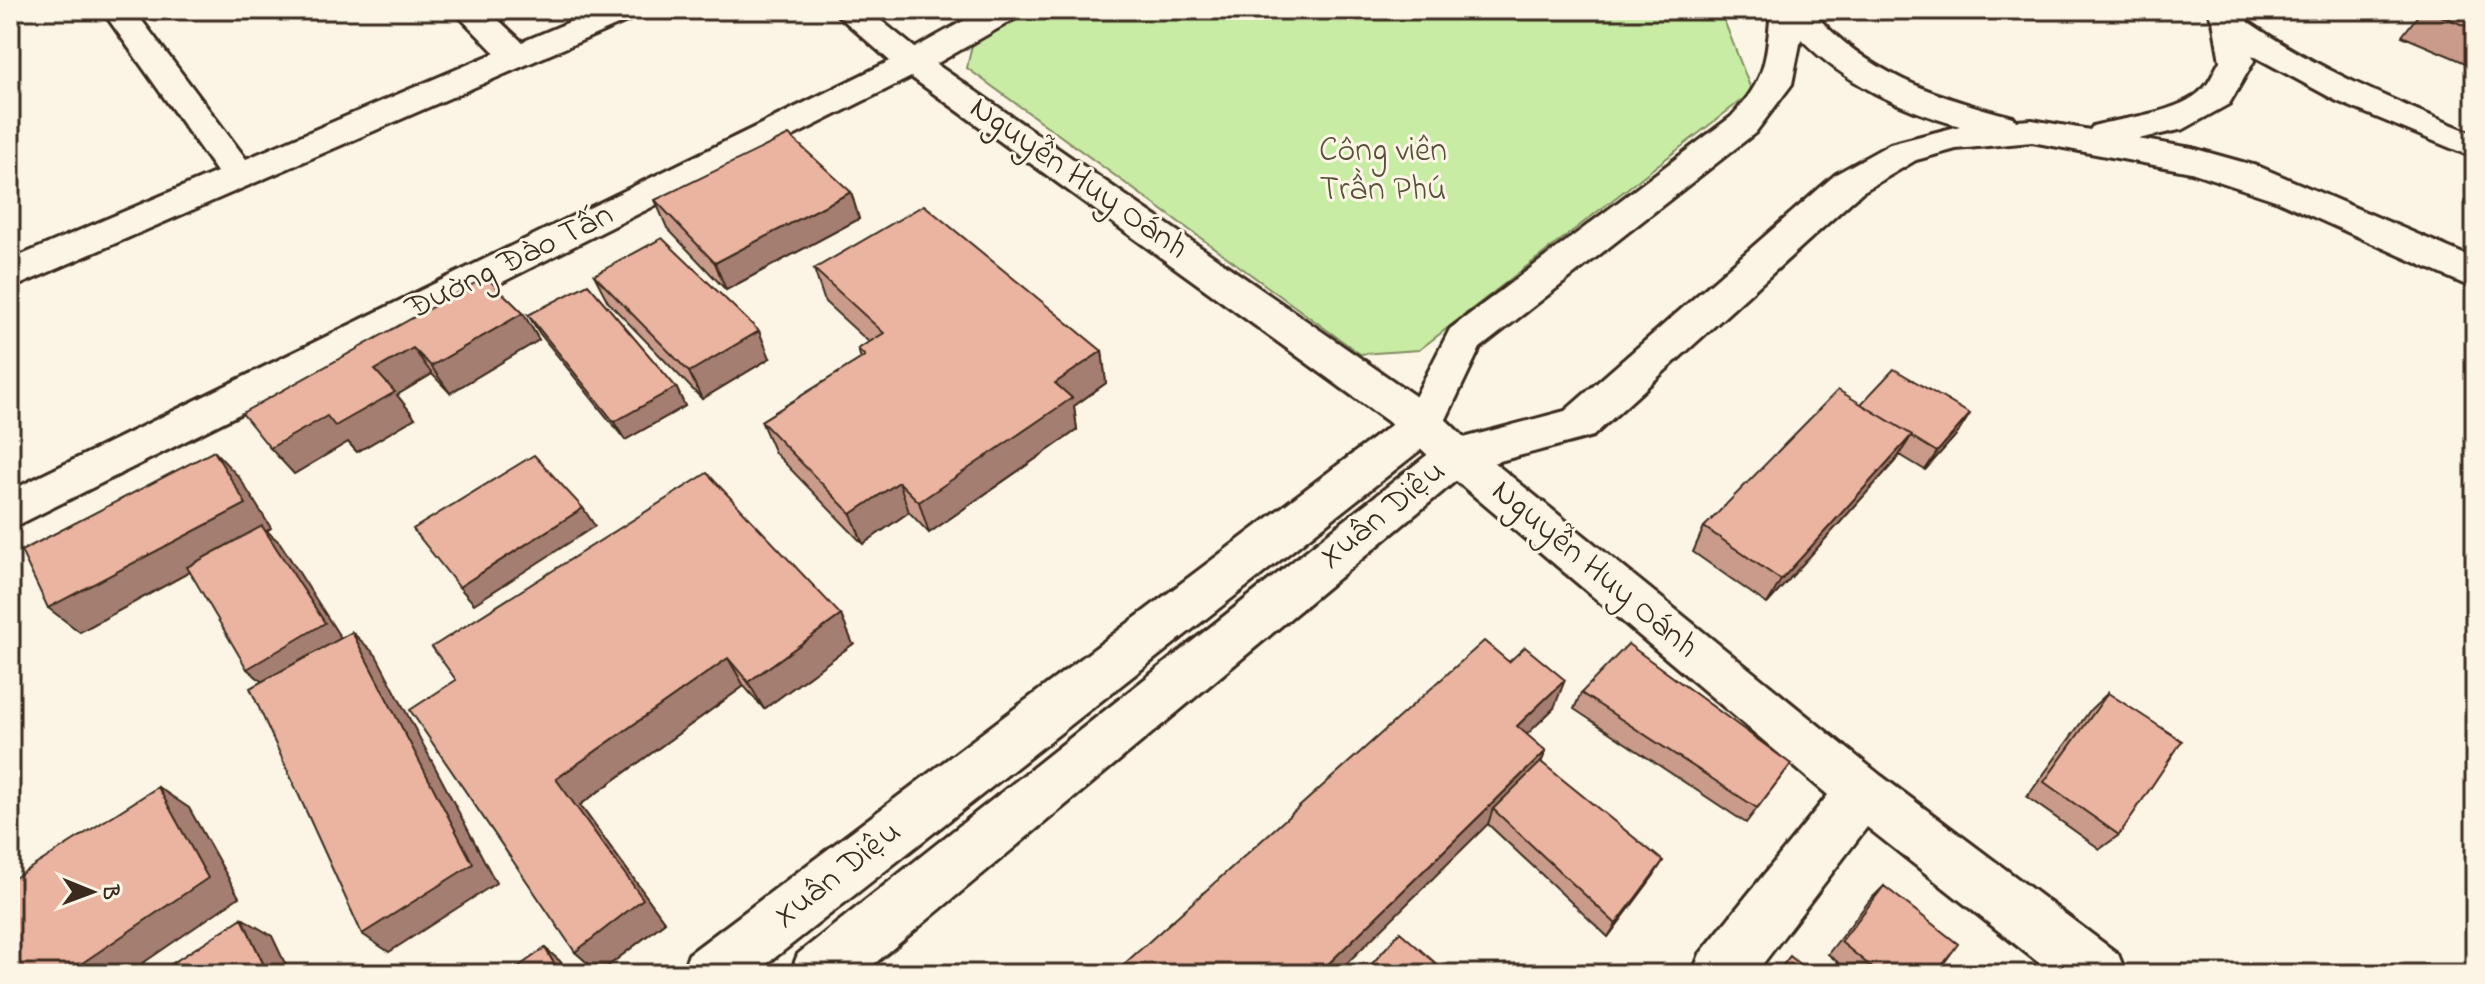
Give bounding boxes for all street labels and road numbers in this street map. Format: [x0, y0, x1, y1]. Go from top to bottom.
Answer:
street label: Nguyễn Huy Oánh [958, 85, 1198, 273]
street label: Đường Đào Tấn [397, 191, 622, 335]
street label: Xuân Diệu [1309, 448, 1457, 582]
street label: Nguyễn Huy Oánh [1479, 468, 1709, 672]
street label: Xuân Diệu [763, 809, 913, 941]

